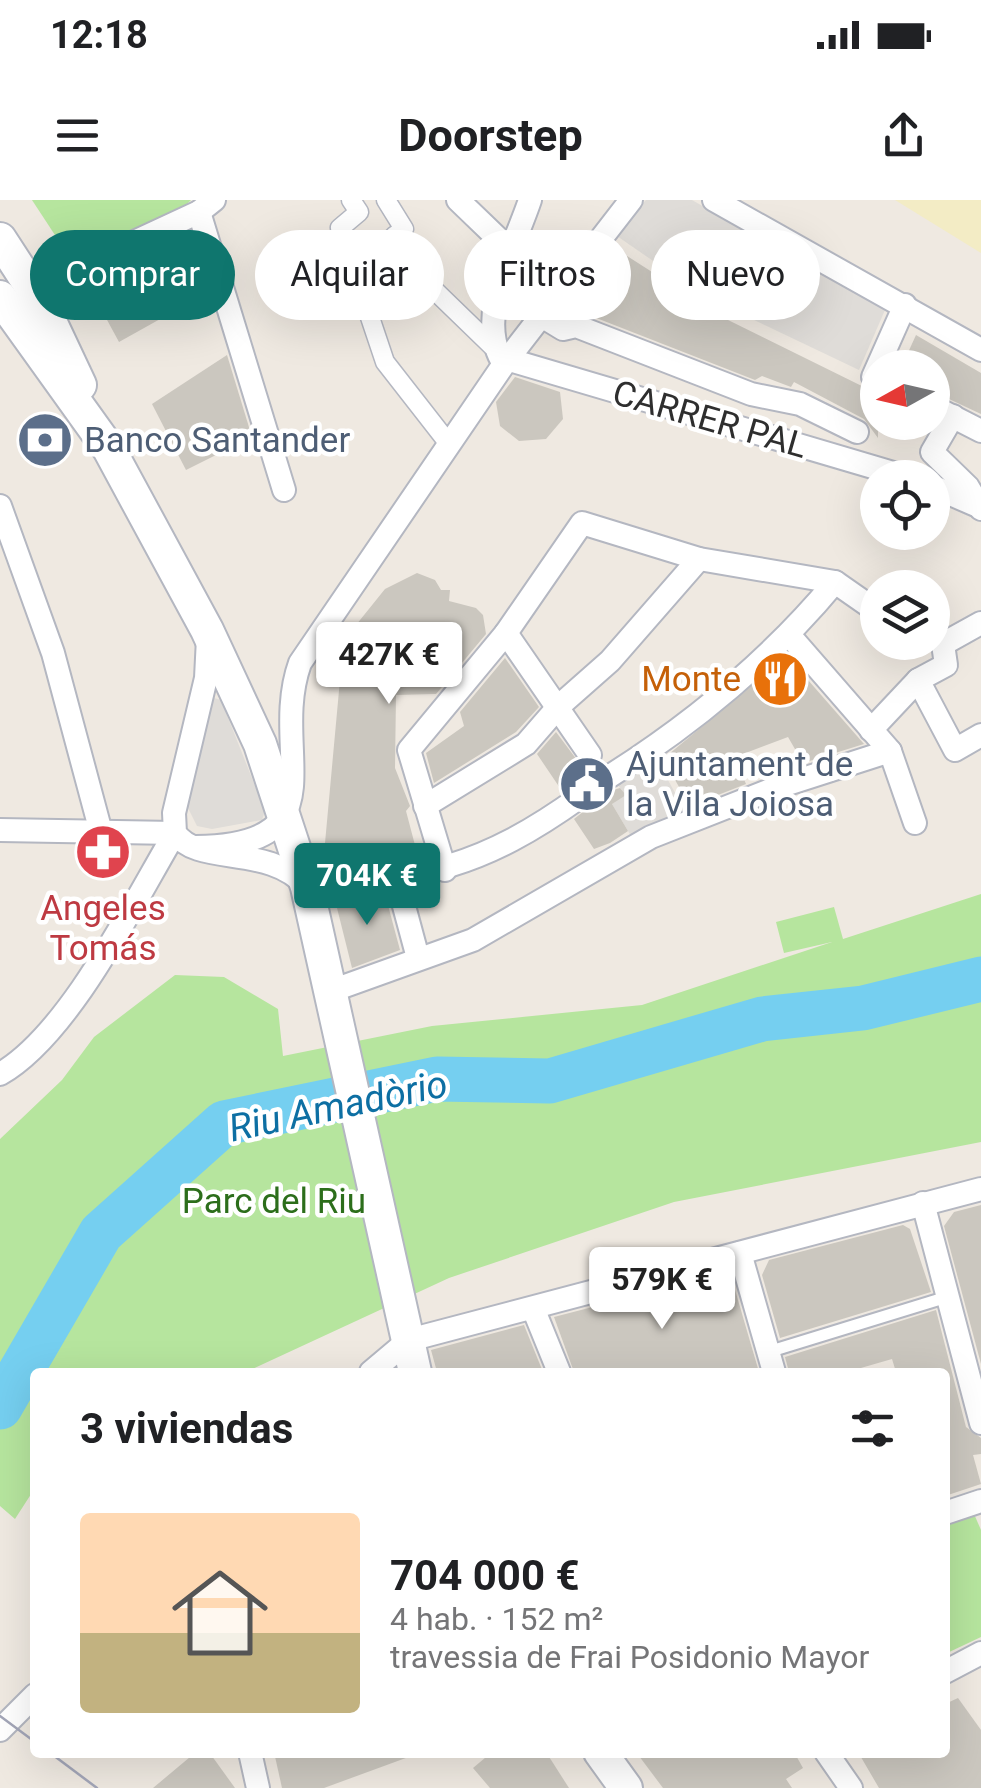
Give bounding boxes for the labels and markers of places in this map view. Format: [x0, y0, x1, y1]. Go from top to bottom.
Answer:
bank icon: Banco Santander [15, 410, 75, 470]
place label: Banco Santander [84, 420, 350, 461]
pin: 427K € [308, 622, 470, 707]
restaurant icon: Monte [750, 649, 810, 709]
place label: Monte [641, 659, 741, 700]
place label: Ajuntament de la Vila Joiosa [626, 744, 853, 825]
public building icon: Ajuntament de la Vila Joiosa [557, 754, 617, 814]
pharmacy icon: Angeles Tomás [73, 822, 133, 882]
pin: 704K € [286, 843, 448, 928]
place label: Angeles Tomás [40, 888, 166, 969]
pin: 579K € [581, 1247, 743, 1332]

